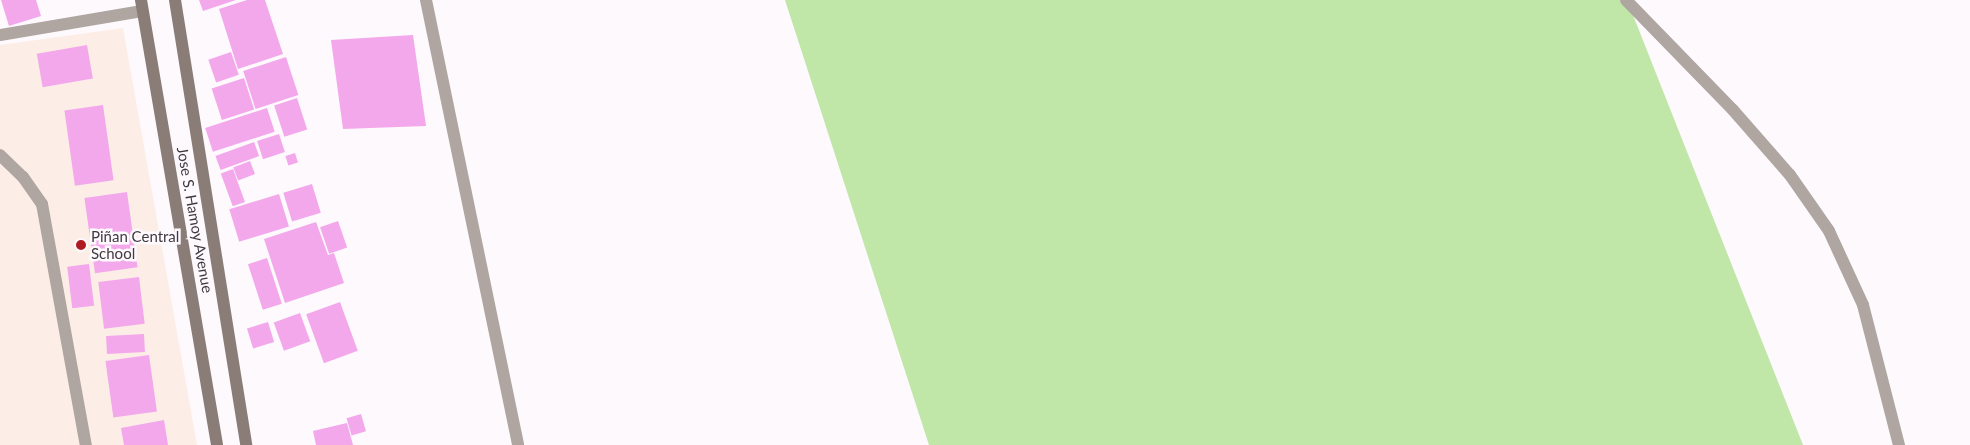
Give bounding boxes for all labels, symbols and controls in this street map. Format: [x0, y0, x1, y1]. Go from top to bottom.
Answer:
street label: Jose S. Hamoy Avenue [173, 145, 217, 295]
place label: Piñan Central School [91, 227, 179, 262]
marker: Piñan Central School [75, 239, 87, 251]

